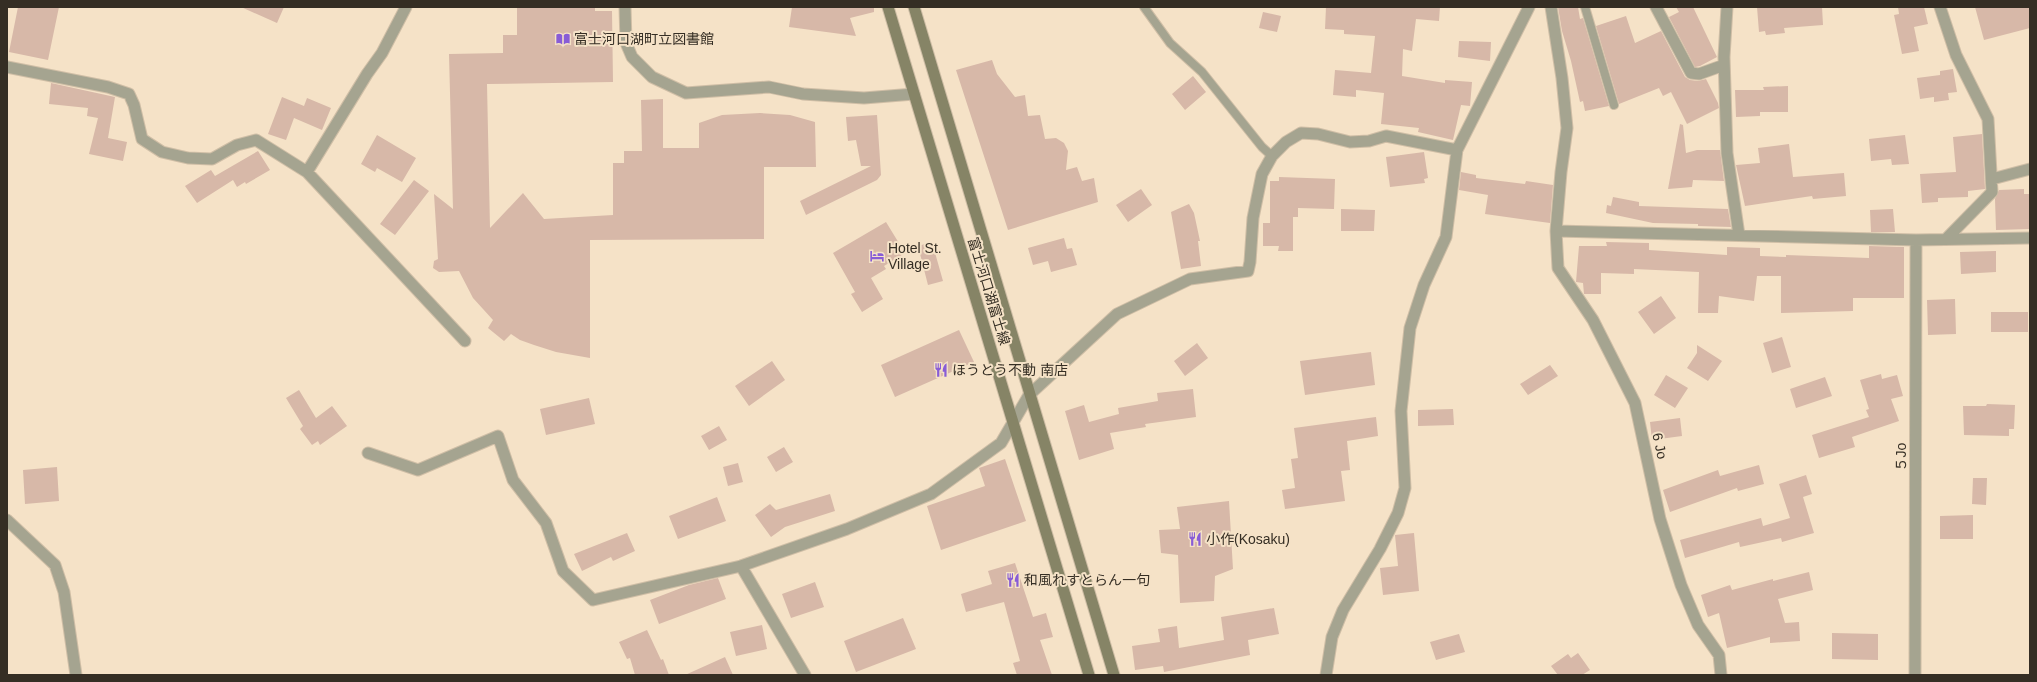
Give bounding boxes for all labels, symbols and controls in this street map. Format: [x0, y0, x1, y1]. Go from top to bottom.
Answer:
library icon: 富士河口湖町立図書館 [555, 31, 571, 47]
place label: 富士河口湖町立図書館 [574, 31, 714, 47]
street label: 富士河口湖富士線 [965, 235, 1013, 347]
place label: Hotel St. Village [888, 240, 942, 272]
hotel icon: Hotel St. Village [869, 248, 885, 264]
restaurant icon: ほうとう不動 南店 [933, 362, 949, 378]
place label: ほうとう不動 南店 [952, 362, 1068, 378]
street label: 6 Jo [1649, 431, 1671, 461]
street label: ５Jo [1893, 442, 1909, 471]
restaurant icon: 小作(Kosaku) [1187, 531, 1203, 547]
place label: 小作(Kosaku) [1206, 531, 1290, 547]
restaurant icon: 和風れすとらん一句 [1005, 572, 1021, 588]
place label: 和風れすとらん一句 [1024, 572, 1150, 588]

